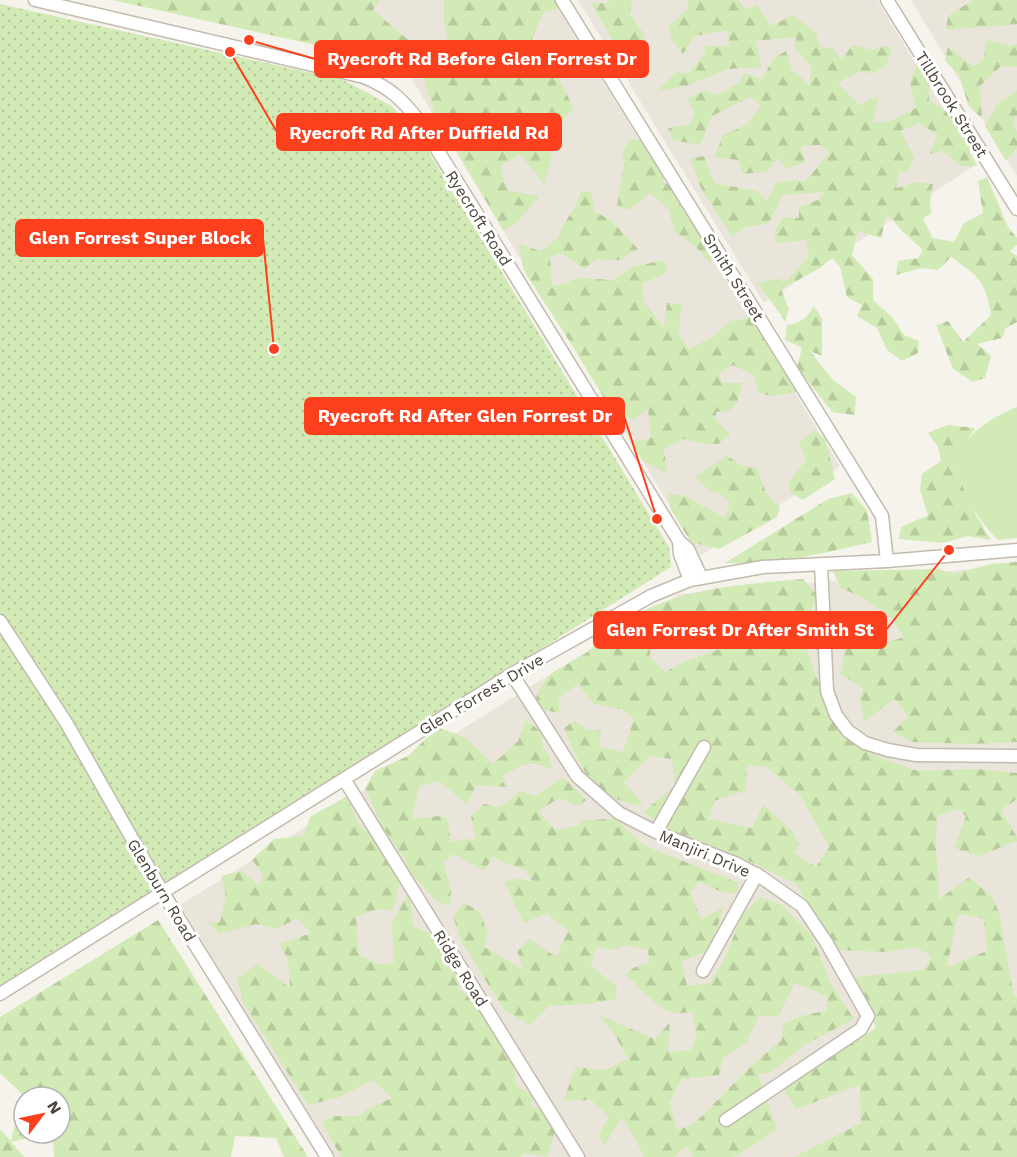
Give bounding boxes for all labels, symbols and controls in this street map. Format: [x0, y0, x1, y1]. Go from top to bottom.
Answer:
callout: Ryecroft Rd Before Glen Forrest Dr [315, 41, 648, 77]
text: Ryecroft Rd Before Glen Forrest Dr [327, 48, 637, 69]
street label: Tillbrook Street [911, 48, 992, 161]
callout: Ryecroft Rd After Duffield Rd [277, 114, 561, 150]
text: Ryecroft Rd After Duffield Rd [289, 122, 549, 143]
street label: Ryecroft Road [442, 167, 516, 270]
callout: Glen Forrest Super Block [16, 220, 263, 256]
text: Glen Forrest Super Block [29, 227, 252, 248]
street label: Smith Street [699, 230, 768, 325]
callout: Ryecroft Rd After Glen Forrest Dr [305, 398, 624, 434]
text: Ryecroft Rd After Glen Forrest Dr [318, 405, 613, 426]
callout: Glen Forrest Dr After Smith St [594, 612, 886, 648]
text: Glen Forrest Dr After Smith St [606, 619, 874, 640]
street label: Glen Forrest Drive [416, 650, 547, 739]
street label: Manjiri Drive [656, 826, 753, 881]
street label: Glenburn Road [123, 835, 200, 945]
street label: Ridge Road [429, 926, 492, 1010]
north arrow [12, 1085, 72, 1145]
text: N [43, 1097, 65, 1117]

